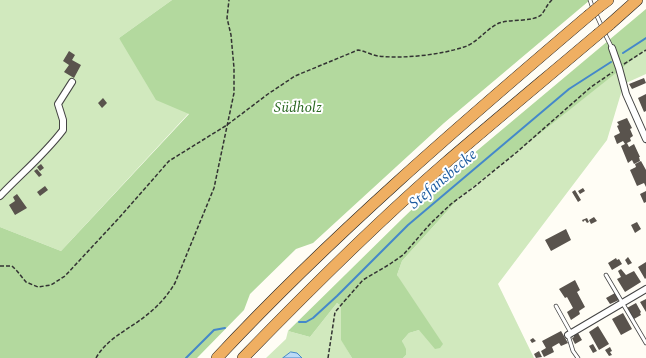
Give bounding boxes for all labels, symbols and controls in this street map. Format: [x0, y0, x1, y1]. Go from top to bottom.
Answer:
park label: Südholz [274, 100, 322, 118]
water label: Stefansbecke [406, 146, 482, 214]

